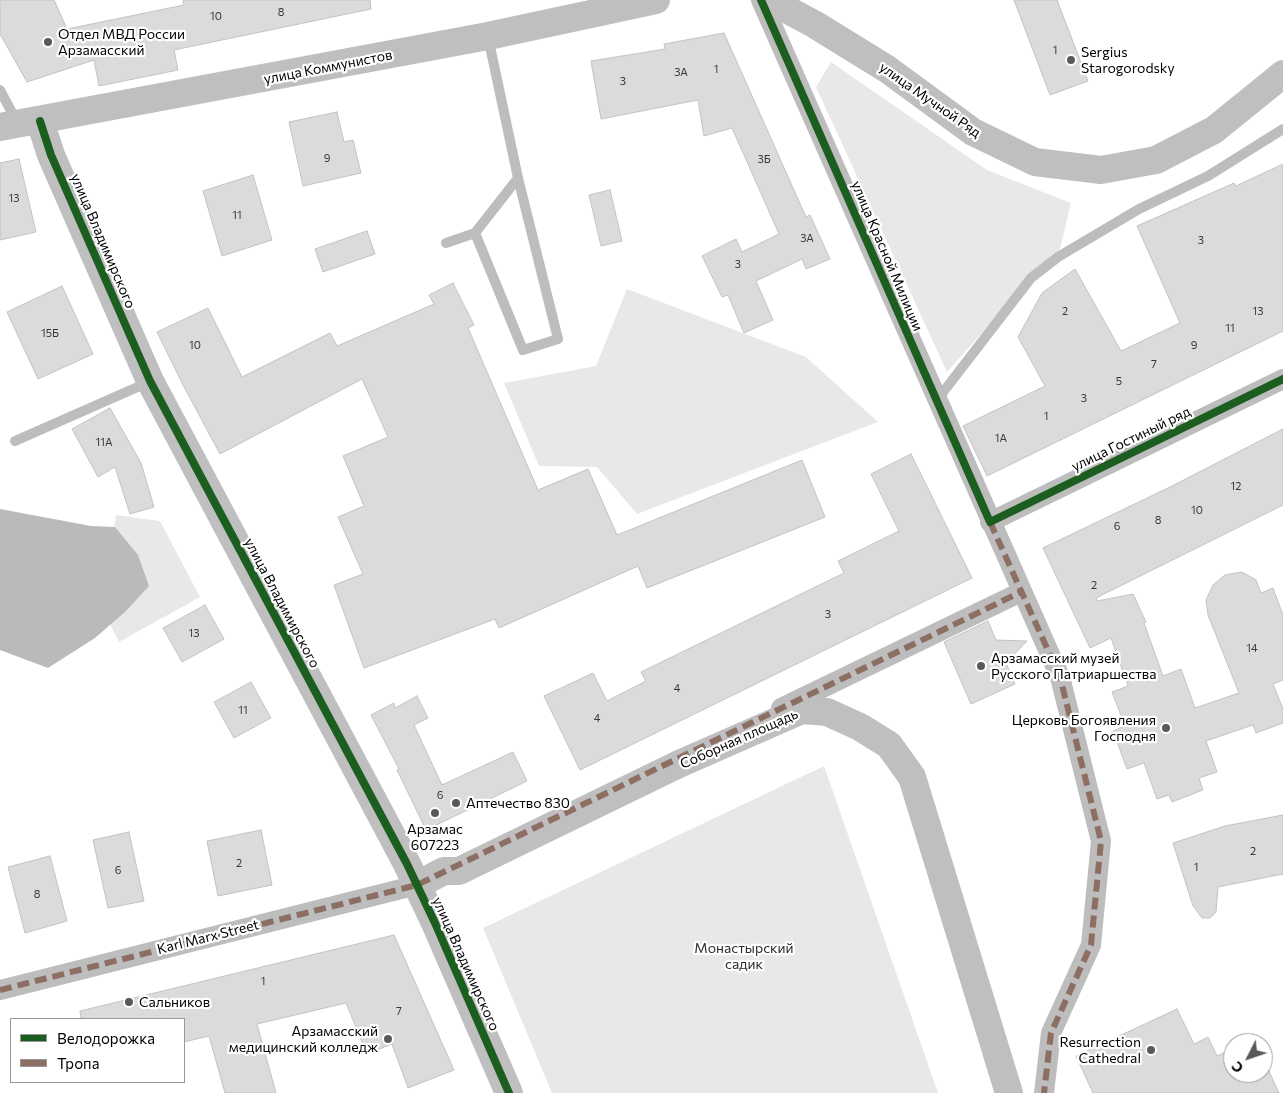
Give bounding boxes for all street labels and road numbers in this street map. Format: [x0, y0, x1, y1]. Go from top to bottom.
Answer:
street label: улица Коммунистов [262, 46, 394, 88]
street label: улица Мучной Ряд [876, 59, 984, 141]
street label: улица Владимирского [67, 171, 139, 311]
street label: улица Красной Милиции [848, 178, 926, 334]
street label: улица Гостиный ряд [1069, 403, 1193, 475]
street label: улица Владимирского [241, 535, 323, 671]
street label: Соборная площадь [677, 705, 801, 773]
street label: улица Владимирского [429, 895, 503, 1033]
street label: Karl Marx Street [155, 916, 261, 958]

